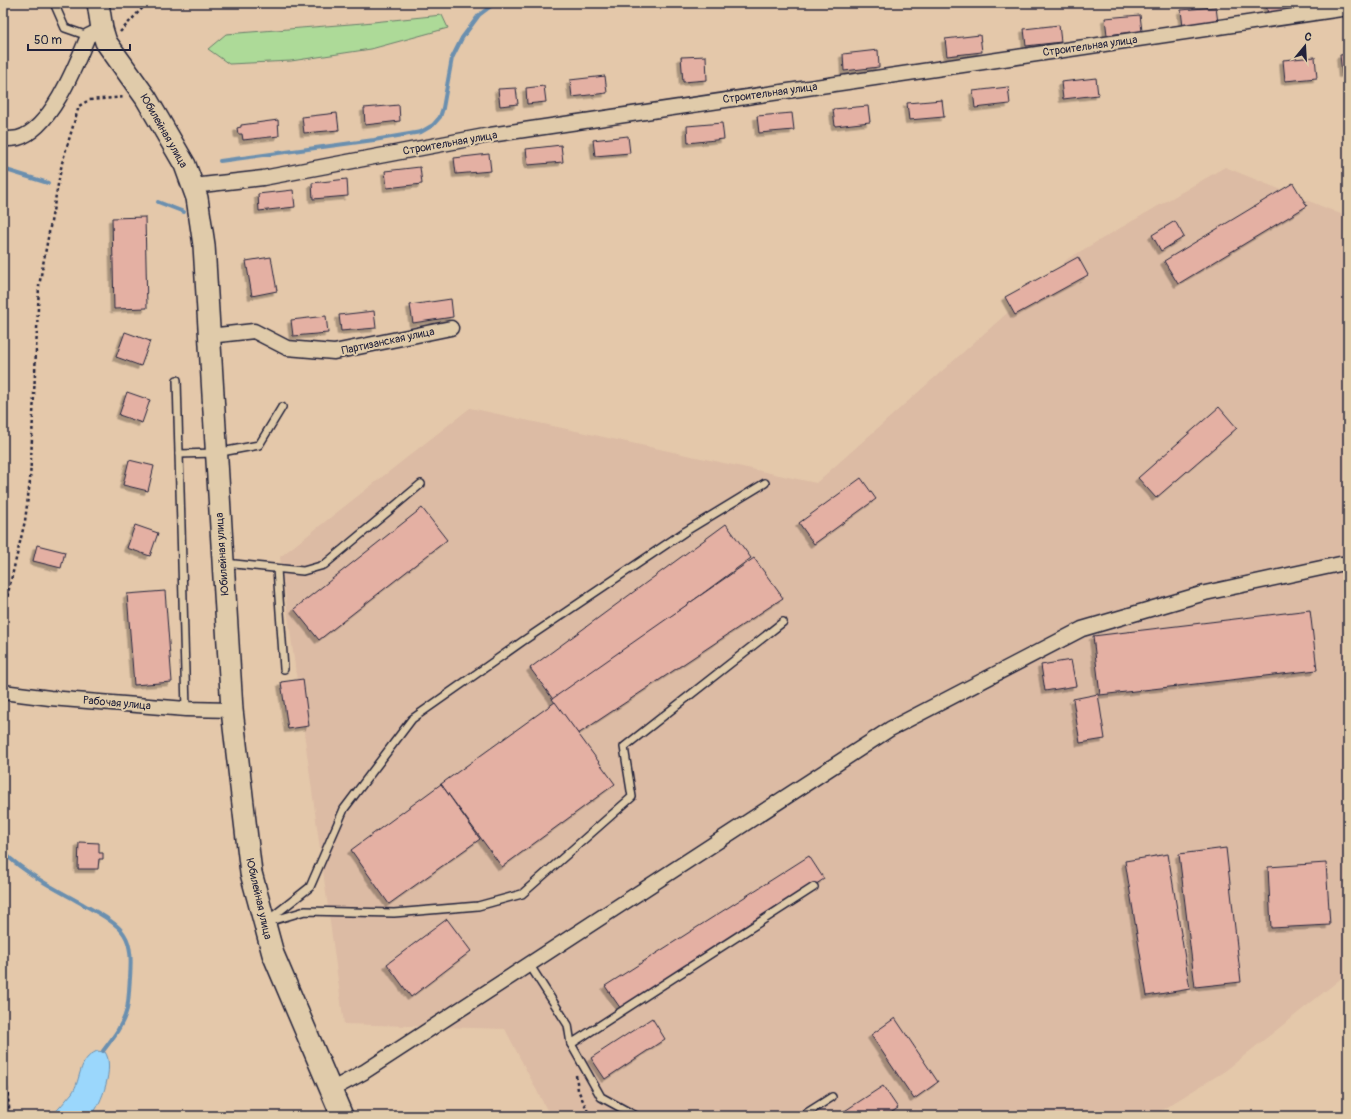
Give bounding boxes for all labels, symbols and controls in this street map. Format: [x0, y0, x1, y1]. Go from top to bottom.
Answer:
scale bar [28, 26, 130, 52]
north arrow [1285, 26, 1325, 66]
text: С [1303, 30, 1313, 44]
text: 50 m [34, 33, 62, 48]
street label: Строительная улица [1042, 33, 1138, 59]
street label: Строительная улица [722, 80, 818, 106]
street label: Юбилейная улица [138, 92, 190, 170]
street label: Строительная улица [402, 128, 498, 158]
street label: Партизанская улица [340, 325, 436, 357]
street label: Юбилейная улица [213, 512, 231, 596]
street label: Рабочая улица [83, 694, 151, 712]
street label: Юбилейная улица [243, 857, 275, 941]

